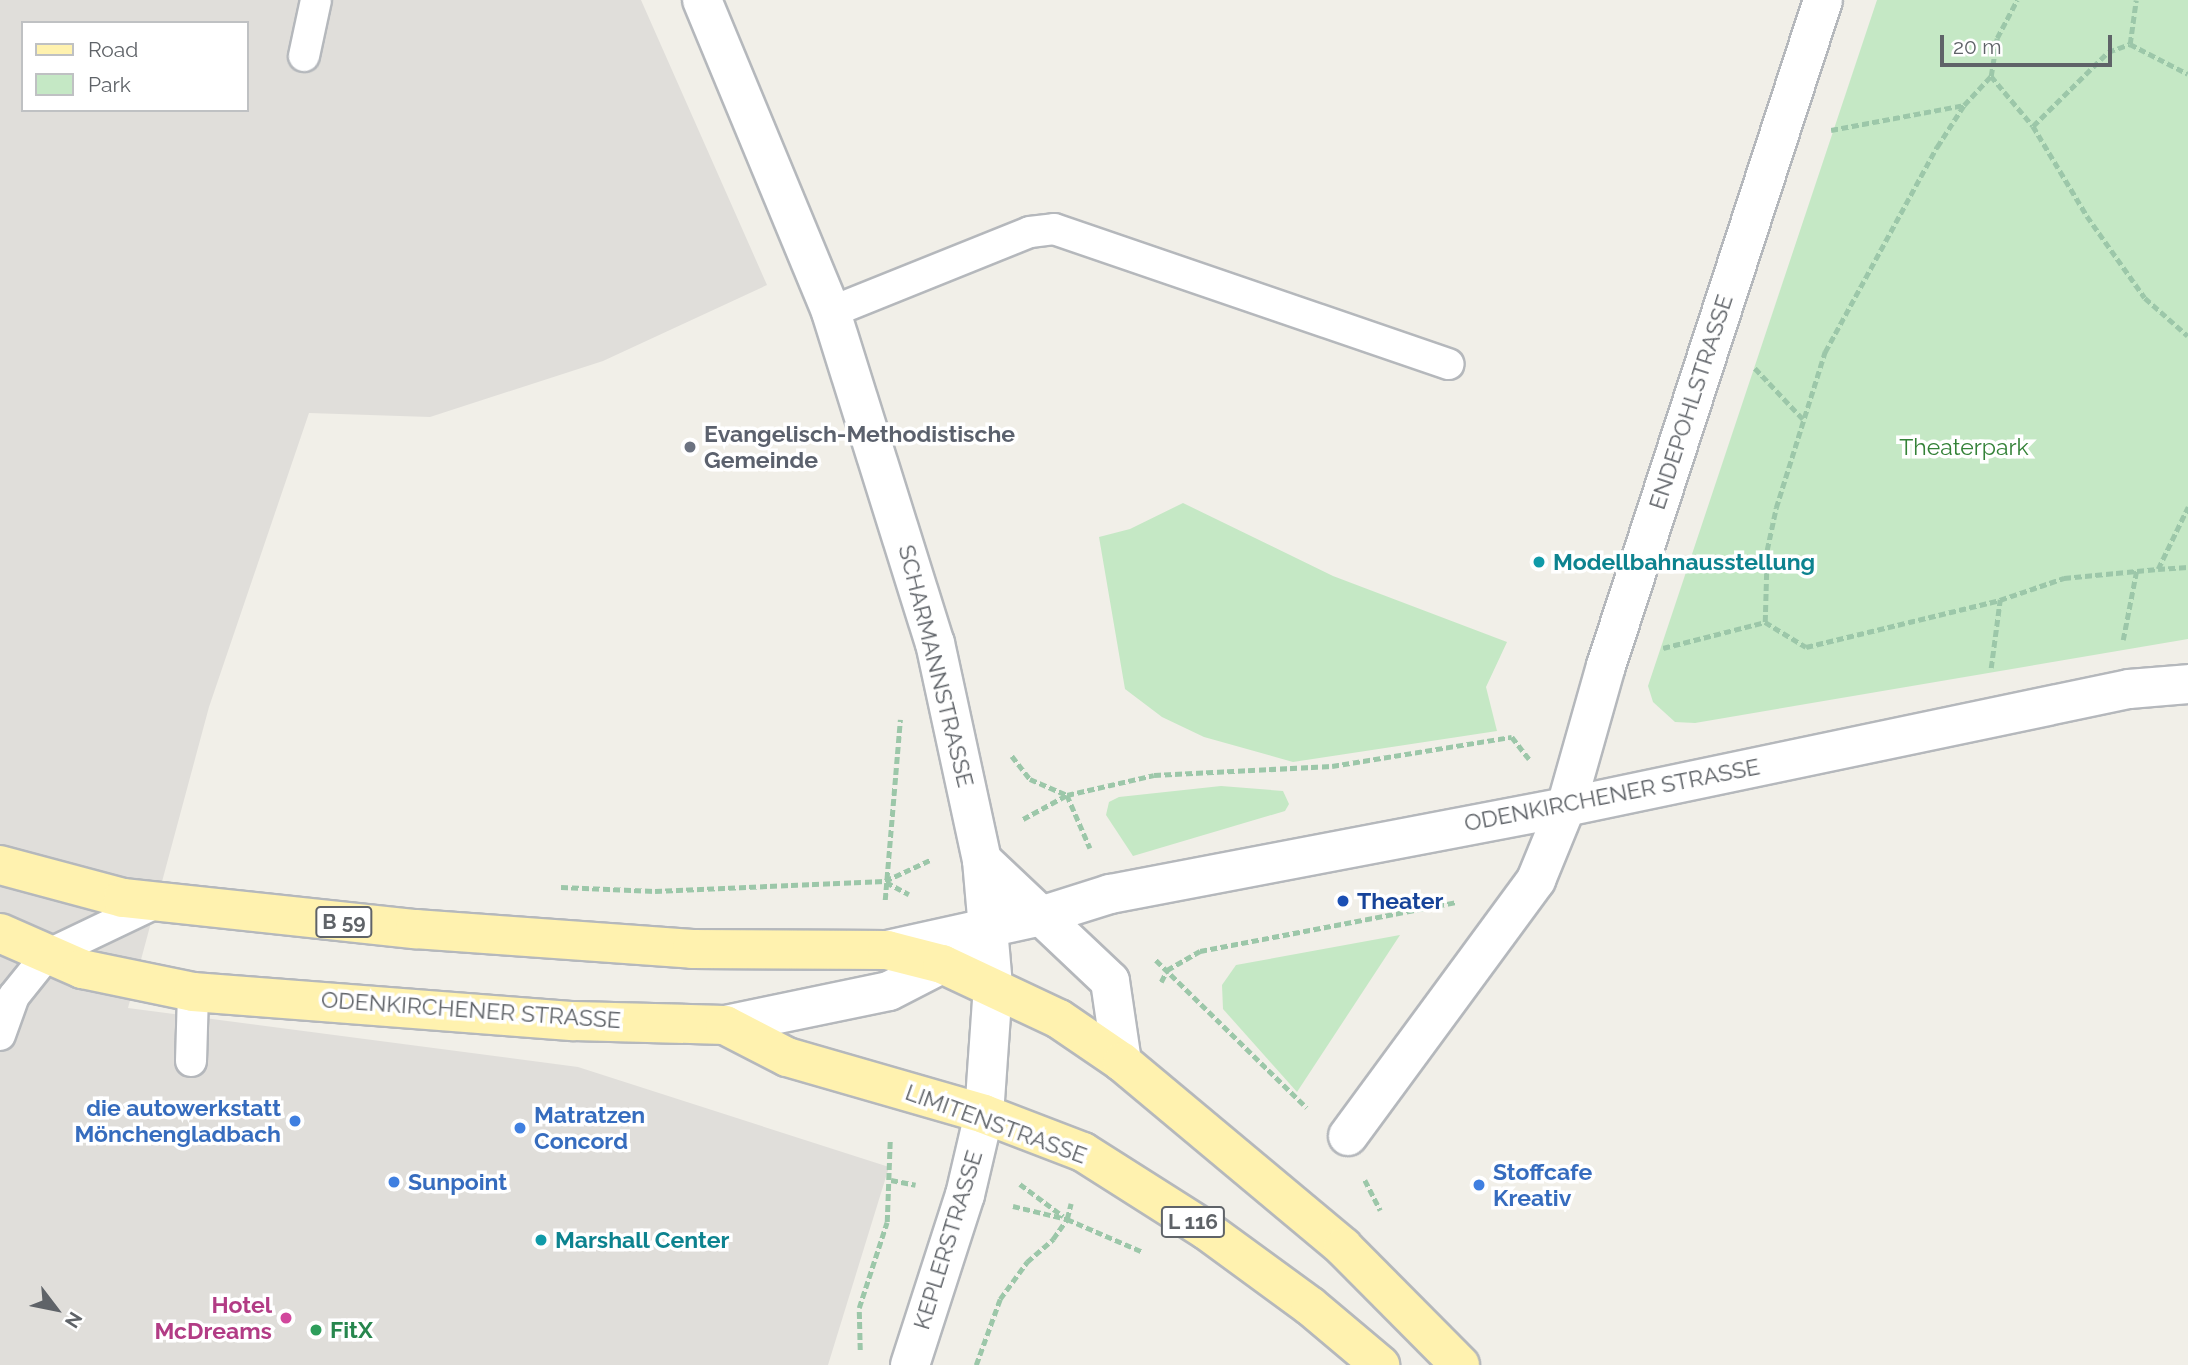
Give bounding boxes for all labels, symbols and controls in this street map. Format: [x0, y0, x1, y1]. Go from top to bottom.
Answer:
legend [21, 21, 248, 112]
scale bar [1943, 21, 2114, 65]
text: 20 m [1953, 34, 2001, 59]
text: Road [88, 37, 138, 62]
text: Park [88, 72, 131, 97]
street label: ENDEPOHLSTRASSE [1643, 291, 1739, 513]
place label: Evangelisch-Methodistische Gemeinde [704, 420, 1015, 474]
park label: Theaterpark [1899, 433, 2029, 461]
marker: Evangelisch-Methodistische Gemeinde [682, 439, 698, 455]
street label: SCHARMANNSTRASSE [893, 542, 979, 790]
place label: Modellbahnausstellung [1553, 548, 1815, 576]
marker: Modellbahnausstellung [1531, 554, 1547, 570]
street label: ODENKIRCHENER STRASSE [1462, 753, 1762, 837]
place label: Theater [1357, 887, 1443, 915]
marker: Theater [1335, 893, 1351, 909]
road number: B 59 [314, 904, 374, 940]
street label: ODENKIRCHENER STRASSE [320, 986, 622, 1034]
street label: LIMITENSTRASSE [902, 1078, 1090, 1170]
place label: die autowerkstatt Mönchengladbach [74, 1094, 281, 1148]
place label: Matratzen Concord [534, 1101, 645, 1155]
marker: die autowerkstatt Mönchengladbach [287, 1113, 303, 1129]
marker: Matratzen Concord [512, 1120, 528, 1136]
street label: KEPLERSTRASSE [908, 1147, 988, 1333]
place label: Stoffcafe Kreativ [1493, 1158, 1592, 1212]
place label: Sunpoint [408, 1168, 507, 1196]
marker: Sunpoint [386, 1174, 402, 1190]
marker: Stoffcafe Kreativ [1471, 1177, 1487, 1193]
road number: L 116 [1160, 1204, 1226, 1240]
place label: Marshall Center [555, 1226, 730, 1254]
marker: Marshall Center [533, 1232, 549, 1248]
north arrow [21, 1274, 91, 1344]
place label: Hotel McDreams [154, 1291, 272, 1345]
text: N [61, 1308, 87, 1332]
marker: Hotel McDreams [278, 1310, 294, 1326]
place label: FitX [330, 1316, 373, 1344]
marker: FitX [308, 1322, 324, 1338]

